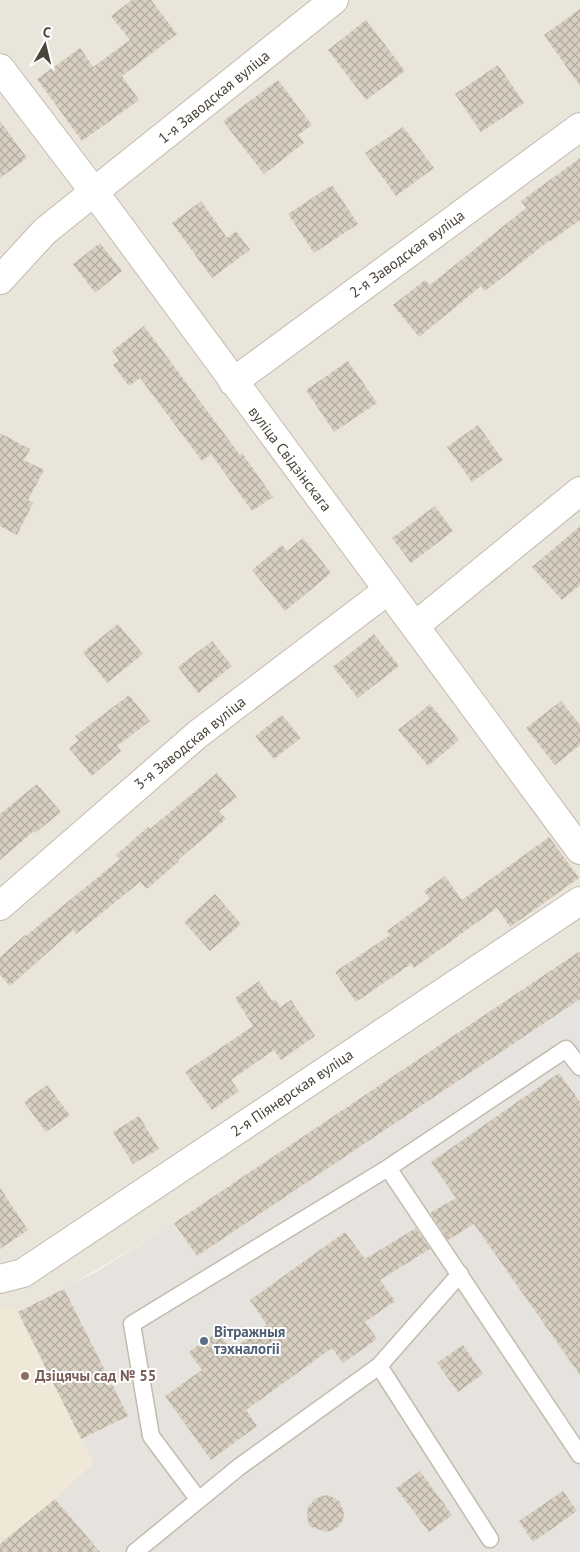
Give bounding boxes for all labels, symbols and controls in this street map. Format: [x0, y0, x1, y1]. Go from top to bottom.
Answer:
north arrow [20, 20, 70, 70]
text: С [42, 23, 52, 42]
street label: 1-я Заводская вуліца [154, 46, 273, 147]
street label: 2-я Заводская вуліца [345, 205, 468, 302]
street label: вуліца Свідзінскага [245, 402, 336, 515]
street label: 3-я Заводская вуліца [130, 692, 249, 793]
street label: 2-я Піянерская вуліца [227, 1045, 357, 1141]
place label: Вітражныя тэхналогіі [214, 1322, 285, 1358]
marker: Вітражныя тэхналогіі [198, 1335, 210, 1347]
place label: Дзіцячы сад № 55 [35, 1366, 156, 1385]
marker: Дзіцячы сад № 55 [19, 1370, 31, 1382]

